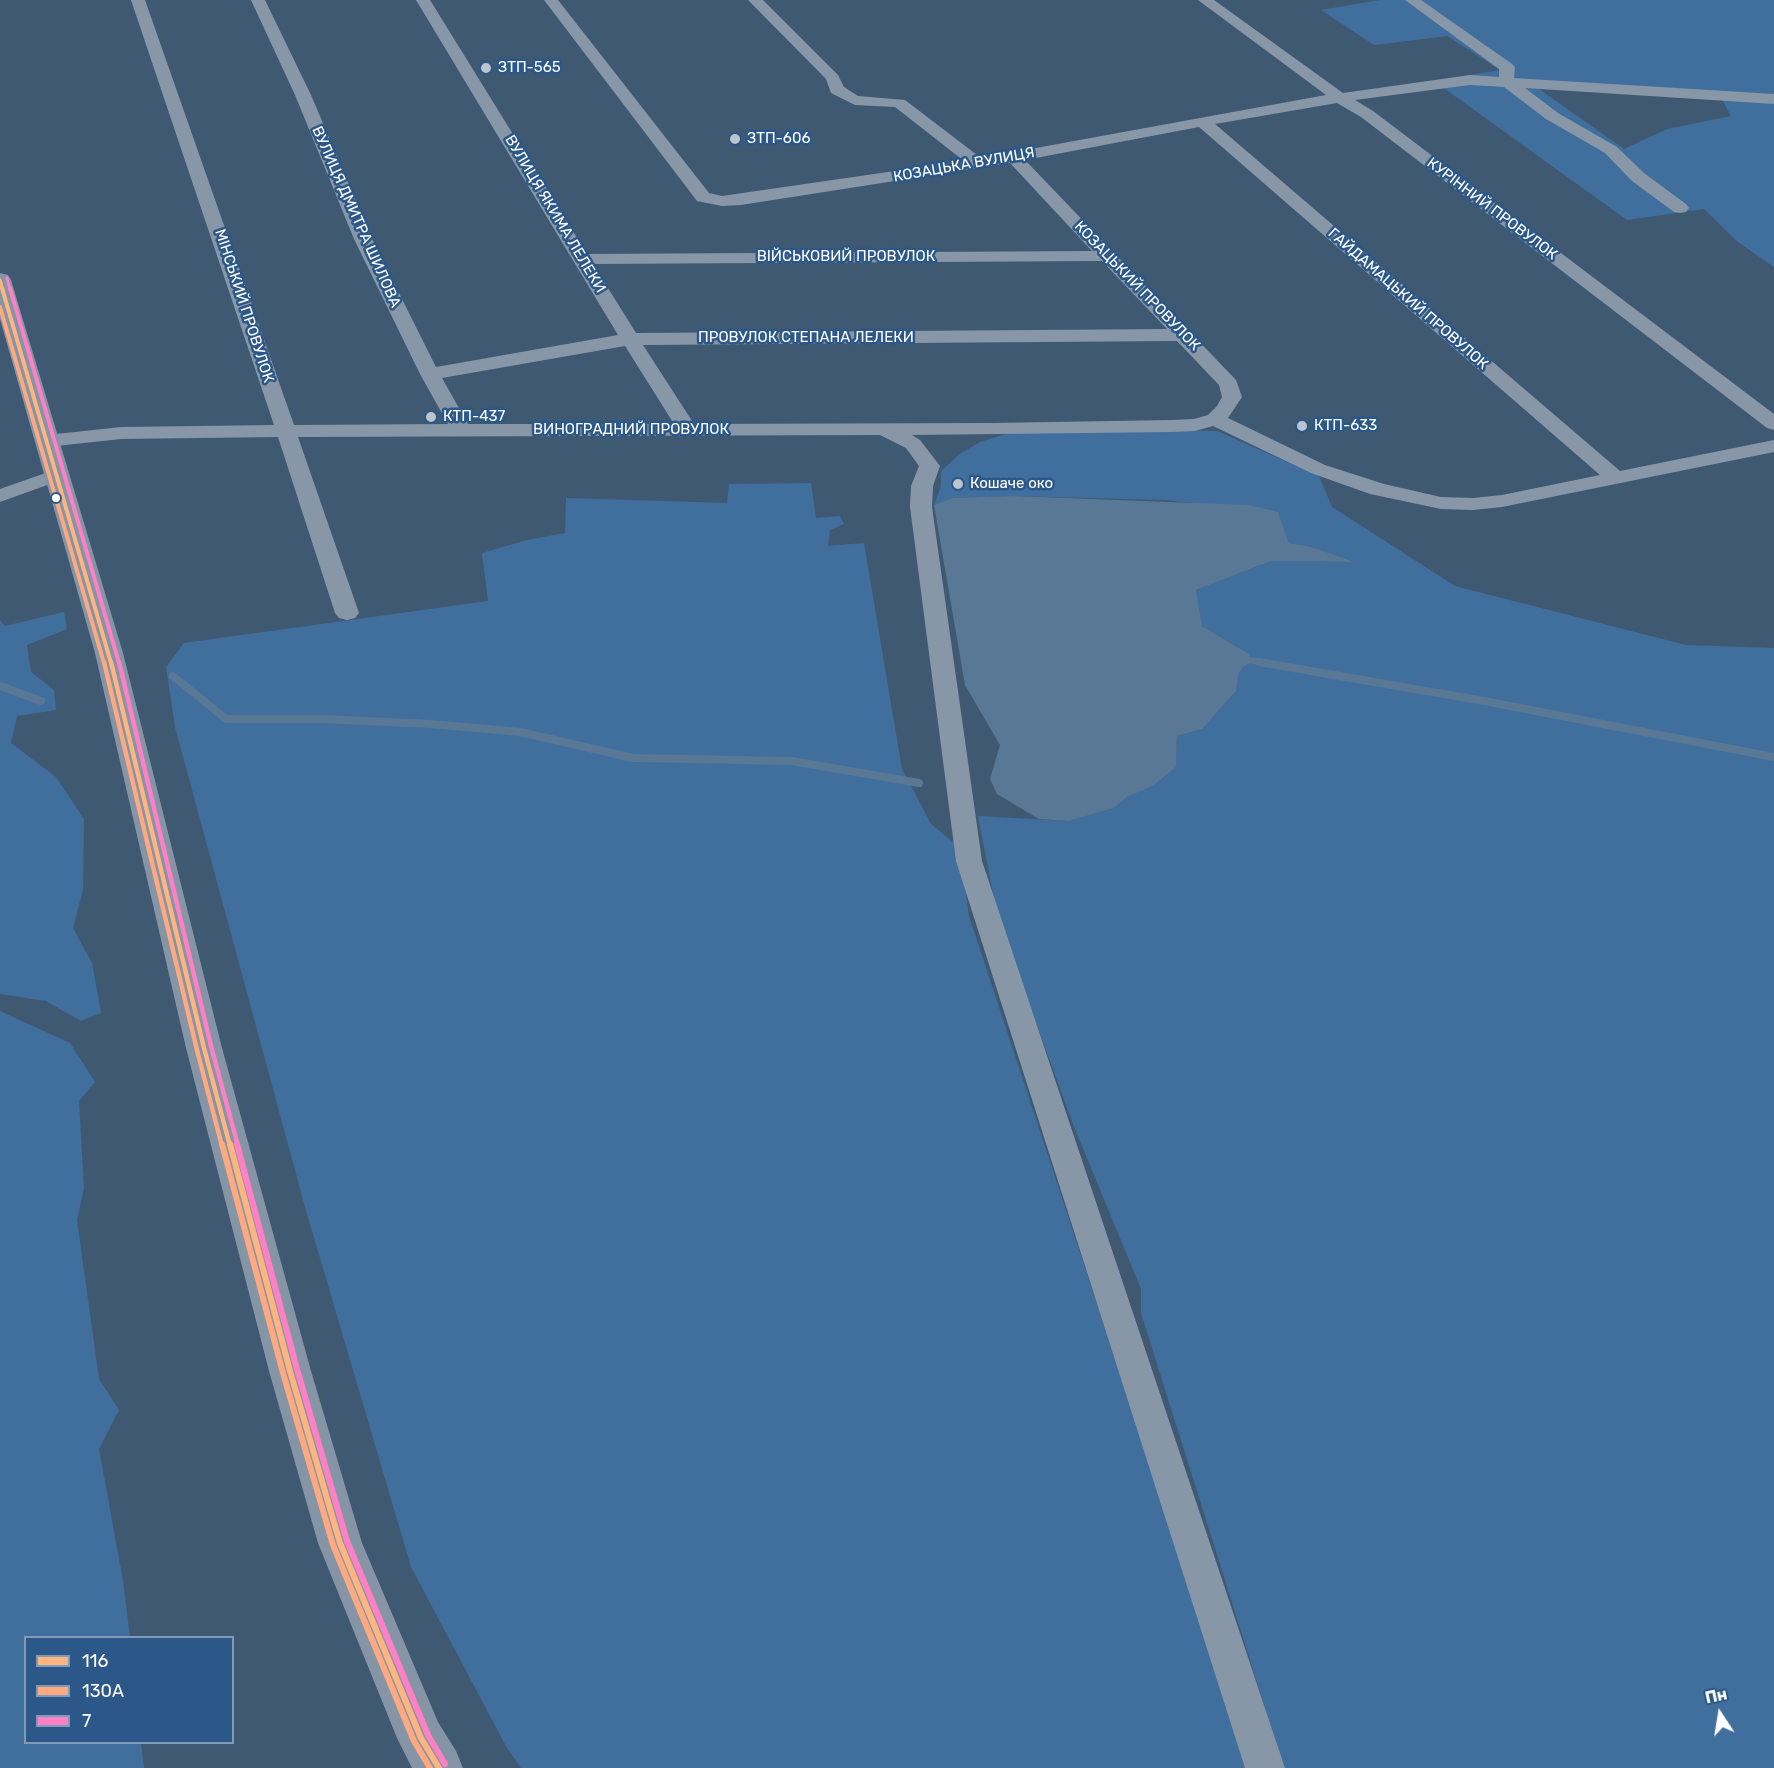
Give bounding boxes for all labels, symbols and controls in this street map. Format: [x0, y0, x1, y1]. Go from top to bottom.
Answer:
place label: ЗТП-565 [498, 59, 561, 77]
marker: ЗТП-565 [479, 61, 493, 75]
street label: ВУЛИЦЯ ДМИТРА ШИЛОВА [308, 124, 404, 310]
place label: ЗТП-606 [747, 130, 810, 148]
street label: ВУЛИЦЯ ЯКИМА ЛЕЛЕКИ [501, 132, 609, 296]
marker: ЗТП-606 [728, 132, 742, 146]
street label: КОЗАЦЬКА ВУЛИЦЯ [892, 144, 1036, 186]
street label: КУРІННИЙ ПРОВУЛОК [1423, 154, 1561, 264]
street label: КОЗАЦЬКИЙ ПРОВУЛОК [1070, 217, 1204, 355]
street label: ГАЙДАМАЦЬКИЙ ПРОВУЛОК [1324, 224, 1492, 374]
street label: МІНСЬКИЙ ПРОВУЛОК [211, 227, 277, 385]
street label: ВІЙСЬКОВИЙ ПРОВУЛОК [757, 248, 935, 266]
street label: ПРОВУЛОК СТЕПАНА ЛЕЛЕКИ [698, 329, 914, 347]
place label: КТП-437 [443, 408, 505, 426]
marker: КТП-437 [424, 410, 438, 424]
place label: КТП-633 [1314, 417, 1377, 435]
marker: КТП-633 [1295, 419, 1309, 433]
street label: ВИНОГРАДНИЙ ПРОВУЛОК [533, 421, 729, 439]
place label: Кошаче око [970, 475, 1053, 493]
marker: Кошаче око [951, 477, 965, 491]
unlabelled marker [50, 492, 62, 504]
legend [24, 1636, 234, 1744]
text: 116 [82, 1650, 108, 1672]
text: 130А [82, 1680, 124, 1702]
north arrow [1690, 1684, 1750, 1744]
text: Пн [1703, 1684, 1729, 1708]
text: 7 [82, 1710, 91, 1732]

